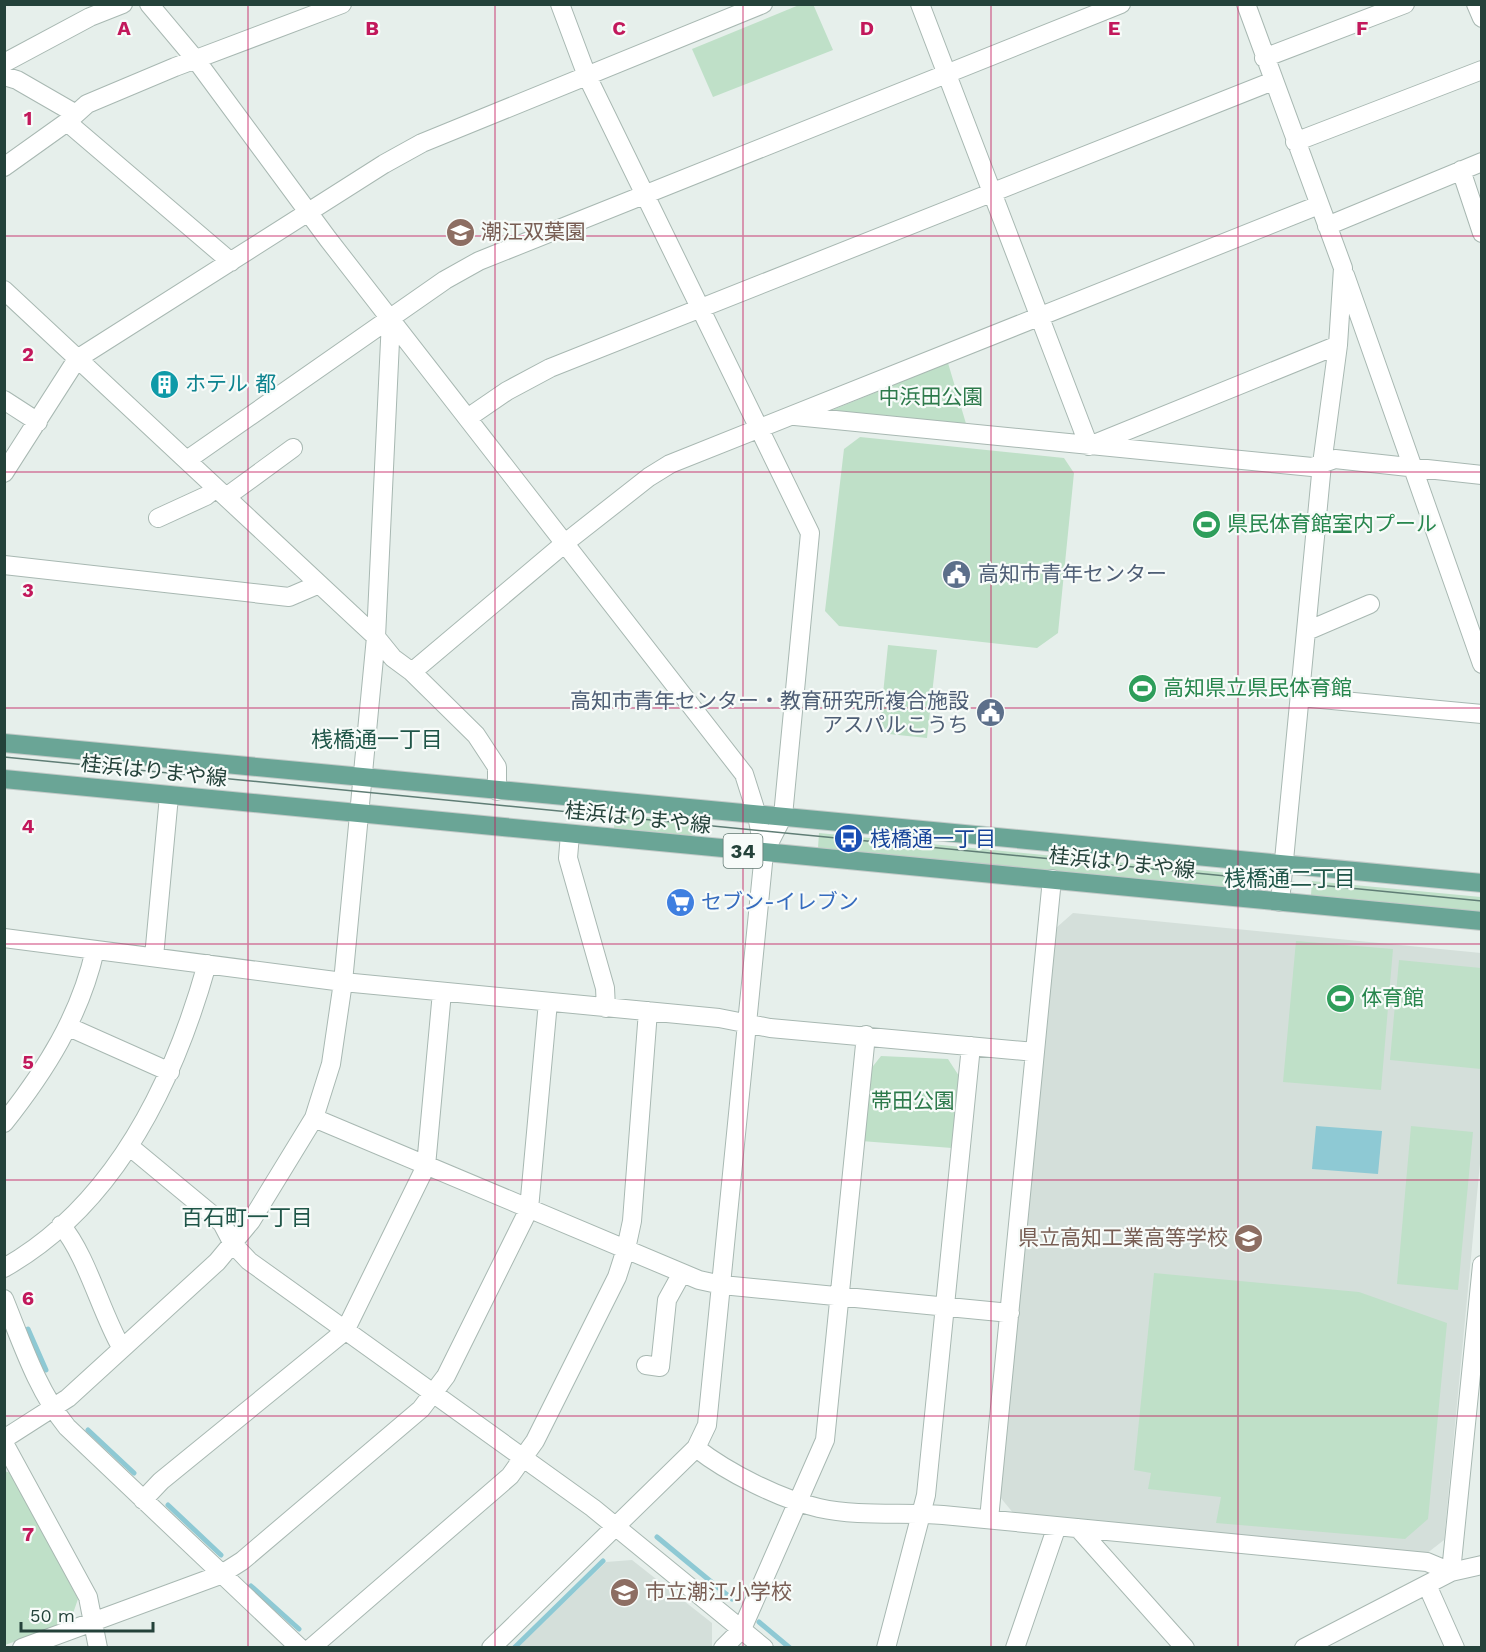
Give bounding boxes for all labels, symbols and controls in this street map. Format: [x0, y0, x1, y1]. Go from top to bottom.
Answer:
text: A [117, 16, 131, 40]
text: B [365, 16, 379, 40]
text: C [612, 16, 626, 40]
text: D [860, 16, 874, 40]
text: E [1108, 16, 1120, 40]
text: F [1356, 16, 1368, 40]
text: 1 [24, 106, 32, 130]
school or university icon: 潮江双葉園 [444, 216, 476, 248]
place label: 潮江双葉園 [481, 219, 586, 244]
text: 2 [22, 342, 34, 366]
building icon: ホテル 都 [148, 368, 180, 400]
place label: ホテル 都 [185, 371, 276, 396]
park label: 中浜田公園 [879, 384, 984, 409]
sports icon: 県民体育館室内プール [1190, 508, 1222, 540]
place label: 県民体育館室内プール [1227, 511, 1437, 536]
public building icon: 高知市青年センター [941, 558, 973, 590]
place label: 高知市青年センター [978, 561, 1167, 586]
text: 3 [22, 578, 34, 602]
sports icon: 高知県立県民体育館 [1126, 672, 1158, 704]
place label: 高知県立県民体育館 [1163, 675, 1352, 700]
place label: 高知市青年センター・教育研究所複合施設 アスパルこうち [570, 688, 969, 737]
public building icon: 高知市青年センター・教育研究所複合施設 アスパルこうち [974, 697, 1006, 729]
district label: 桟橋通一丁目 [311, 727, 443, 752]
street label: 桂浜はりまや線 [80, 750, 228, 791]
street label: 桂浜はりまや線 [564, 797, 712, 838]
text: 4 [22, 814, 35, 838]
bus stop icon: 桟橋通一丁目 [833, 823, 865, 855]
place label: 桟橋通一丁目 [870, 826, 996, 851]
road number: 34 [724, 834, 762, 868]
street label: 桂浜はりまや線 [1048, 842, 1196, 883]
district label: 桟橋通二丁目 [1224, 866, 1356, 891]
supermarket icon: セブン-イレブン [664, 886, 696, 918]
place label: セブン-イレブン [701, 889, 859, 914]
sports icon: 体育館 [1324, 982, 1356, 1014]
place label: 体育館 [1361, 985, 1424, 1010]
text: 5 [22, 1050, 34, 1074]
park label: 帯田公園 [871, 1088, 955, 1113]
district label: 百石町一丁目 [181, 1205, 313, 1230]
school or university icon: 県立高知工業高等学校 [1233, 1222, 1265, 1254]
place label: 県立高知工業高等学校 [1018, 1225, 1228, 1250]
text: 6 [22, 1286, 34, 1310]
text: 7 [22, 1522, 34, 1546]
school or university icon: 市立潮江小学校 [608, 1576, 640, 1608]
place label: 市立潮江小学校 [645, 1579, 792, 1604]
scale bar [21, 1595, 153, 1633]
text: 50 m [30, 1605, 75, 1626]

